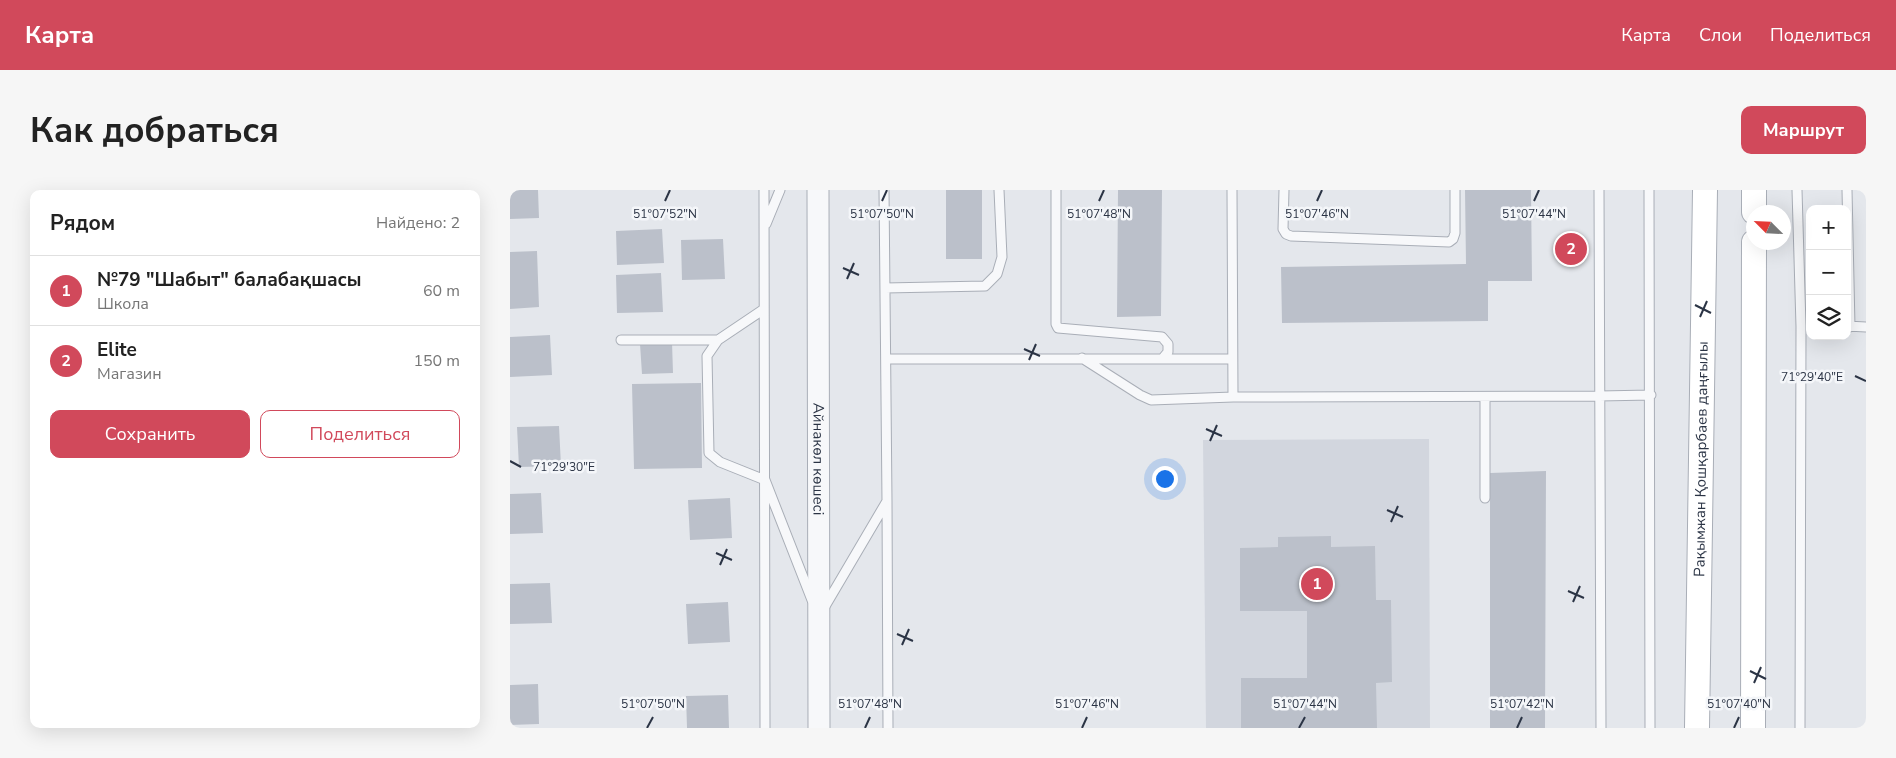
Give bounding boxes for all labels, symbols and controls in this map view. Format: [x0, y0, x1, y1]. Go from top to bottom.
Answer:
text: Карта [25, 19, 94, 51]
text: Карта [1621, 23, 1671, 47]
text: Слои [1699, 23, 1742, 47]
text: Поделиться [1770, 23, 1871, 47]
button: Маршрут [1741, 106, 1866, 154]
text: Как добраться [30, 107, 279, 154]
north arrow [1746, 205, 1791, 250]
map controls [1806, 205, 1851, 340]
button: + [1806, 205, 1851, 250]
text: 51°07'52"N [633, 206, 697, 222]
text: 51°07'50"N [850, 206, 914, 222]
text: 51°07'48"N [1067, 206, 1131, 222]
text: 51°07'46"N [1285, 206, 1349, 222]
text: 51°07'44"N [1502, 206, 1566, 222]
text: Рядом [50, 209, 115, 237]
text: Найдено: 2 [376, 212, 460, 234]
pin: 2 [1555, 230, 1587, 268]
button: − [1806, 250, 1851, 295]
text: №79 "Шабыт" балабақшасы [97, 267, 362, 293]
text: 1 [61, 280, 71, 302]
text: 60 m [423, 280, 460, 302]
text: Школа [97, 293, 149, 315]
button: layers [1806, 295, 1851, 340]
text: Elite [97, 337, 137, 363]
street label: Рақымжан Қошқарбаев даңғылы [1689, 341, 1713, 577]
text: 2 [61, 350, 71, 372]
text: 150 m [413, 350, 460, 372]
text: Магазин [97, 363, 162, 385]
text: 71°29'40"E [1781, 369, 1843, 385]
street label: Айнакөл көшесі [808, 403, 829, 515]
button: Сохранить [50, 410, 250, 458]
button: Поделиться [260, 410, 460, 458]
text: 71°29'30"E [533, 459, 595, 475]
your location [1152, 466, 1178, 492]
pin: 1 [1301, 565, 1333, 603]
text: 51°07'50"N [621, 696, 685, 712]
text: 51°07'48"N [838, 696, 902, 712]
text: 51°07'46"N [1055, 696, 1119, 712]
text: 51°07'44"N [1273, 696, 1337, 712]
text: 51°07'42"N [1490, 696, 1554, 712]
text: 51°07'40"N [1707, 696, 1771, 712]

